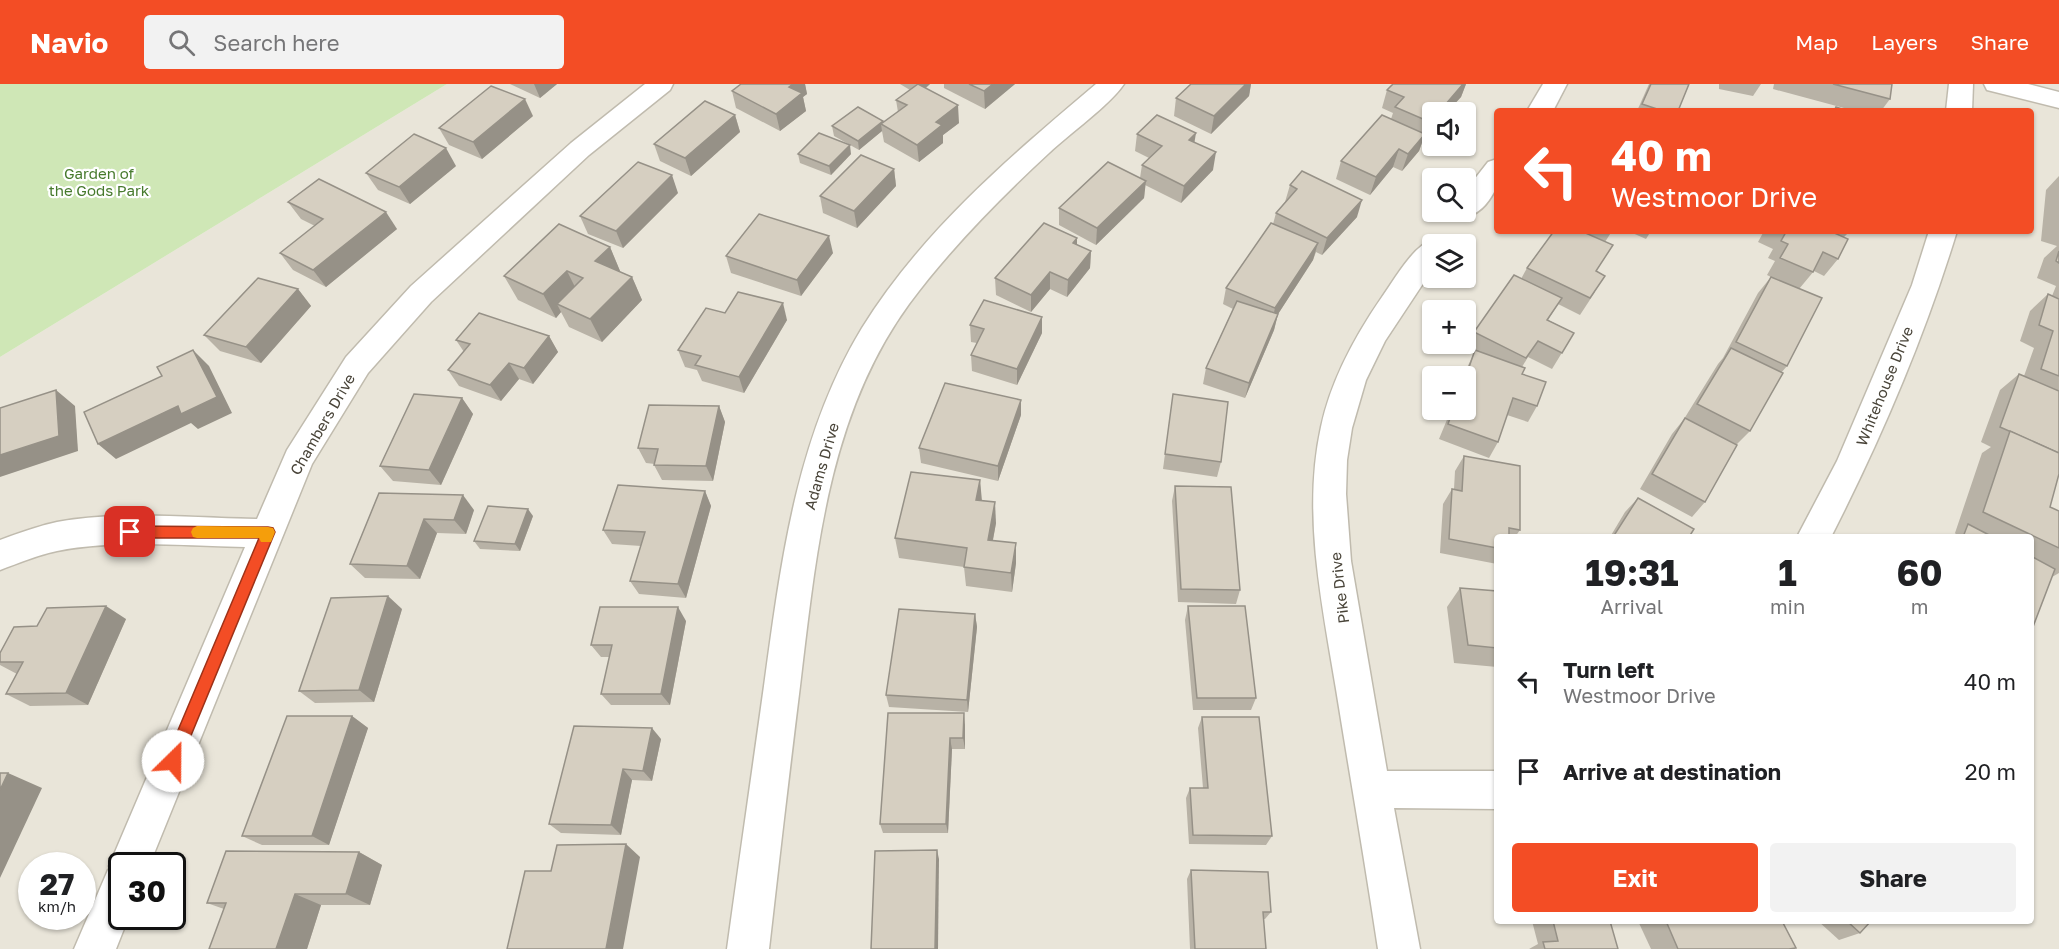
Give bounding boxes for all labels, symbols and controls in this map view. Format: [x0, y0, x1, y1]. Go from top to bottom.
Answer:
search box [144, 15, 564, 69]
text: Navio [30, 26, 108, 59]
icon: search [165, 26, 198, 59]
text: Search here [213, 29, 339, 56]
text: Map [1795, 29, 1838, 55]
text: Layers [1871, 29, 1938, 55]
text: Share [1971, 29, 2029, 55]
map controls [1422, 102, 1476, 420]
button: sound [1422, 102, 1476, 156]
text: 40 m [1611, 130, 1712, 180]
icon: left [1512, 132, 1590, 210]
park label: Garden of the Gods Park [49, 164, 150, 199]
button: search [1422, 168, 1476, 222]
text: Westmoor Drive [1611, 181, 1817, 213]
button: layers [1422, 234, 1476, 288]
button: + [1422, 300, 1476, 354]
street label: Whitehouse Drive [1852, 323, 1916, 448]
button: − [1422, 366, 1476, 420]
street label: Chambers Drive [286, 370, 358, 478]
street label: Adams Drive [800, 420, 842, 512]
pin [104, 506, 155, 557]
icon: arrive [113, 515, 146, 548]
street label: Pike Drive [1326, 551, 1352, 625]
text: 19:31 [1585, 551, 1679, 594]
text: 1 [1778, 551, 1797, 594]
text: 60 [1897, 551, 1943, 594]
text: Arrival [1601, 594, 1663, 618]
text: min [1770, 594, 1805, 618]
text: m [1911, 594, 1928, 618]
text: Turn left [1563, 656, 1654, 683]
icon: left [1512, 665, 1545, 698]
text: 40 m [1964, 668, 2016, 695]
text: Westmoor Drive [1563, 683, 1716, 707]
position arrow [141, 729, 205, 793]
icon: arrive [1512, 755, 1545, 788]
text: Arrive at destination [1563, 758, 1781, 785]
text: 20 m [1965, 758, 2016, 785]
button: Exit [1512, 843, 1758, 912]
button: Share [1770, 843, 2016, 912]
speed limit sign: 30 [108, 852, 186, 930]
text: 27 [40, 866, 74, 902]
text: km/h [38, 897, 76, 915]

